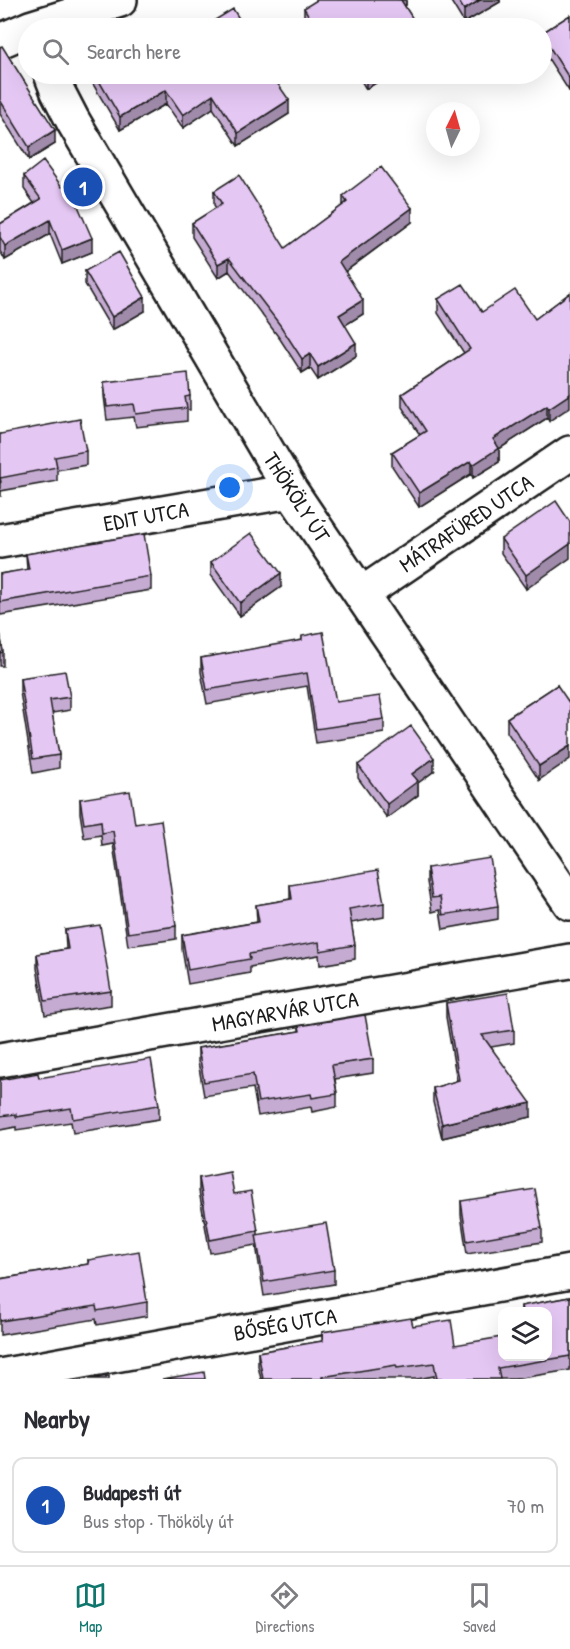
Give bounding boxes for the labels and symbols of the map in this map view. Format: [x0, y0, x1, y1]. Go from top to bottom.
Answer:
north arrow [426, 102, 480, 156]
pin: 1 [64, 164, 103, 210]
street label: THÖKÖLY ÚT [257, 446, 338, 548]
street label: MÁTRAFÜRED UTCA [393, 467, 539, 579]
your location [215, 473, 244, 502]
street label: EDIT UTCA [101, 494, 191, 538]
street label: MAGYARVÁR UTCA [209, 983, 361, 1039]
street label: BŐSÉG UTCA [231, 1300, 339, 1348]

